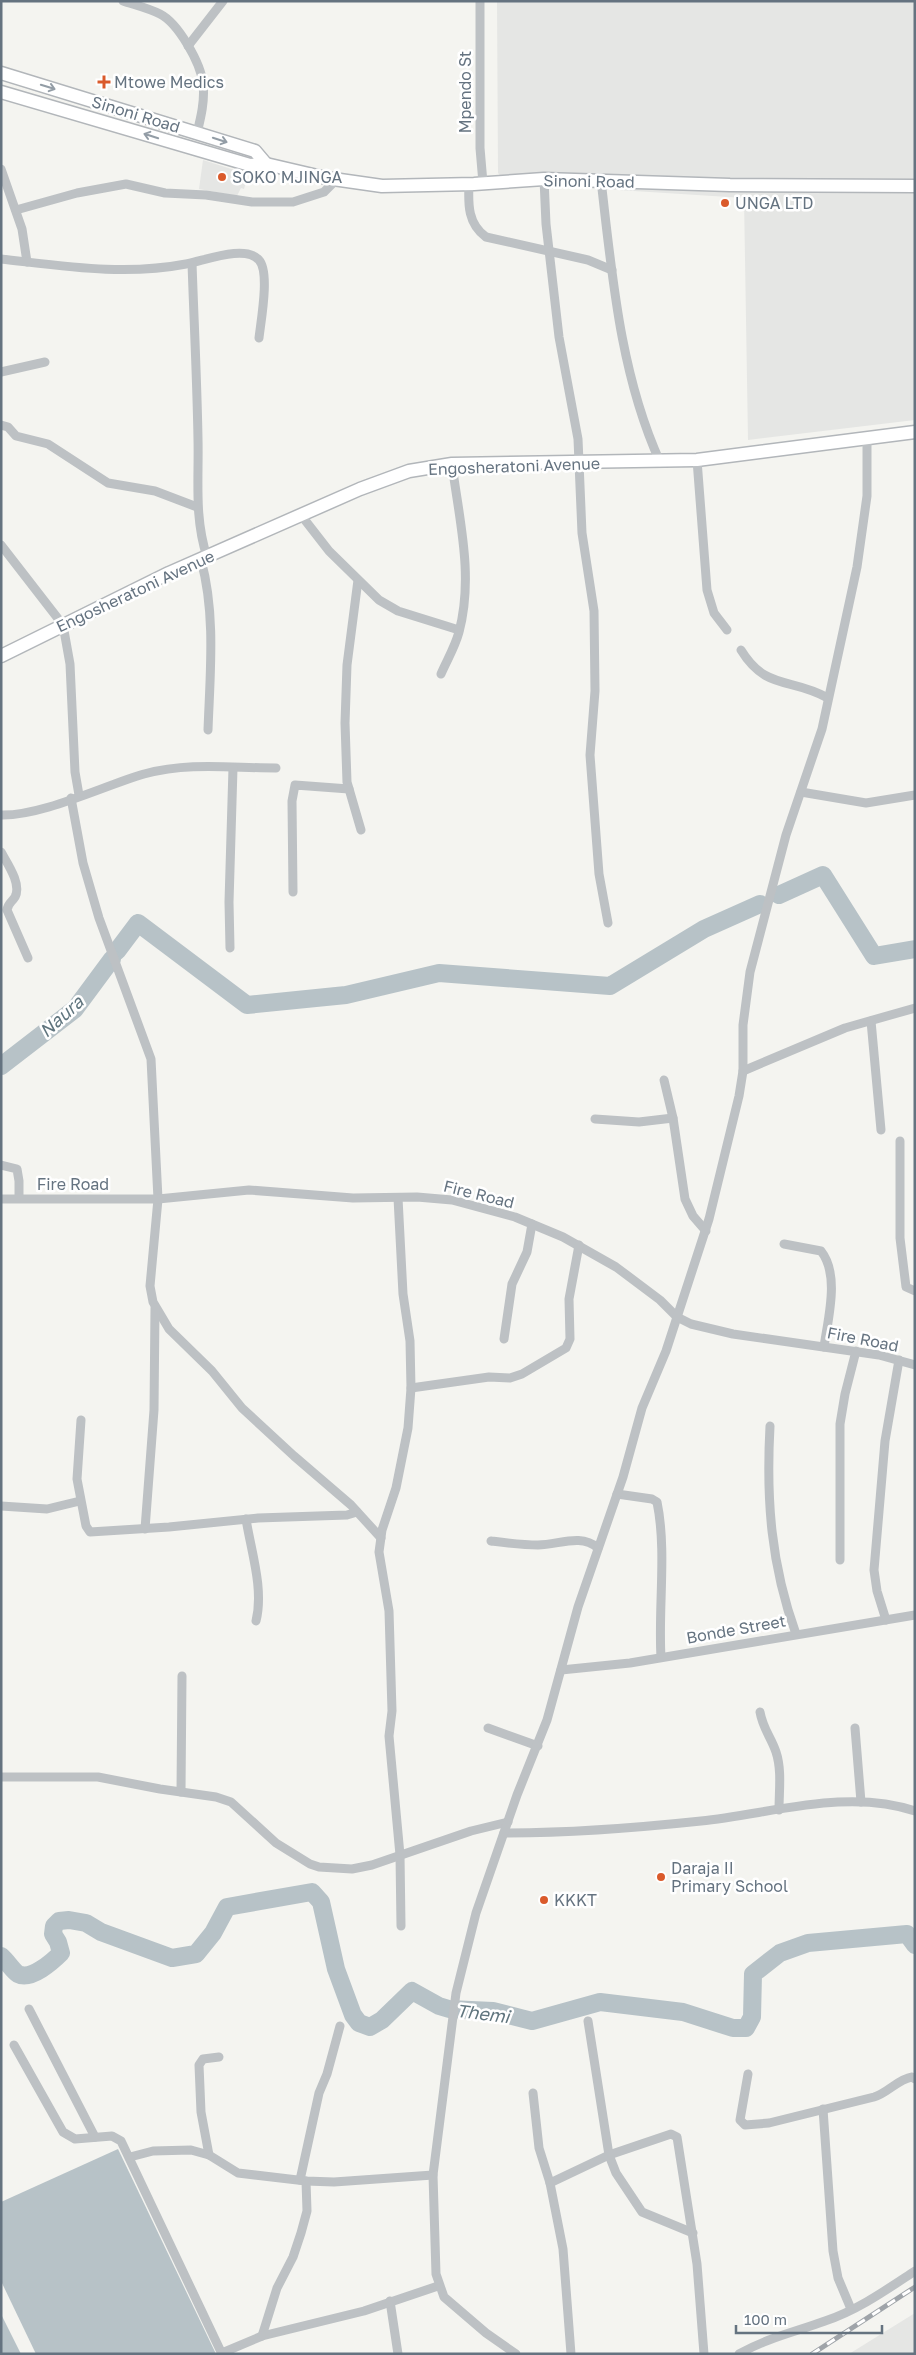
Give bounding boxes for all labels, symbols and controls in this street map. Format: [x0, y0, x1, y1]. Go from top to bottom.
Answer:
street label: Mpendo St [455, 51, 475, 133]
place label: Mtowe Medics [114, 72, 224, 92]
marker: Mtowe Medics [98, 76, 110, 88]
one-way arrow [40, 83, 56, 93]
street label: Sinoni Road [89, 91, 183, 137]
one-way arrow [144, 131, 160, 140]
one-way arrow [212, 136, 227, 145]
place label: SOKO MJINGA [232, 167, 342, 187]
street label: Sinoni Road [543, 170, 635, 192]
marker: SOKO MJINGA [216, 171, 228, 183]
place label: UNGA LTD [735, 193, 813, 213]
marker: UNGA LTD [719, 197, 731, 209]
street label: Engosheratoni Avenue [428, 453, 600, 479]
street label: Engosheratoni Avenue [53, 546, 217, 636]
water label: Naura [34, 990, 88, 1041]
street label: Fire Road [37, 1174, 109, 1194]
street label: Fire Road [441, 1176, 517, 1212]
street label: Fire Road [826, 1322, 900, 1356]
street label: Bonde Street [685, 1610, 787, 1648]
place label: Daraja II Primary School [671, 1858, 788, 1896]
marker: Daraja II Primary School [655, 1871, 667, 1883]
place label: KKKT [554, 1890, 597, 1910]
marker: KKKT [538, 1894, 550, 1906]
water label: Themi [455, 1999, 513, 2027]
scale bar [736, 2302, 882, 2334]
text: 100 m [744, 2310, 787, 2328]

